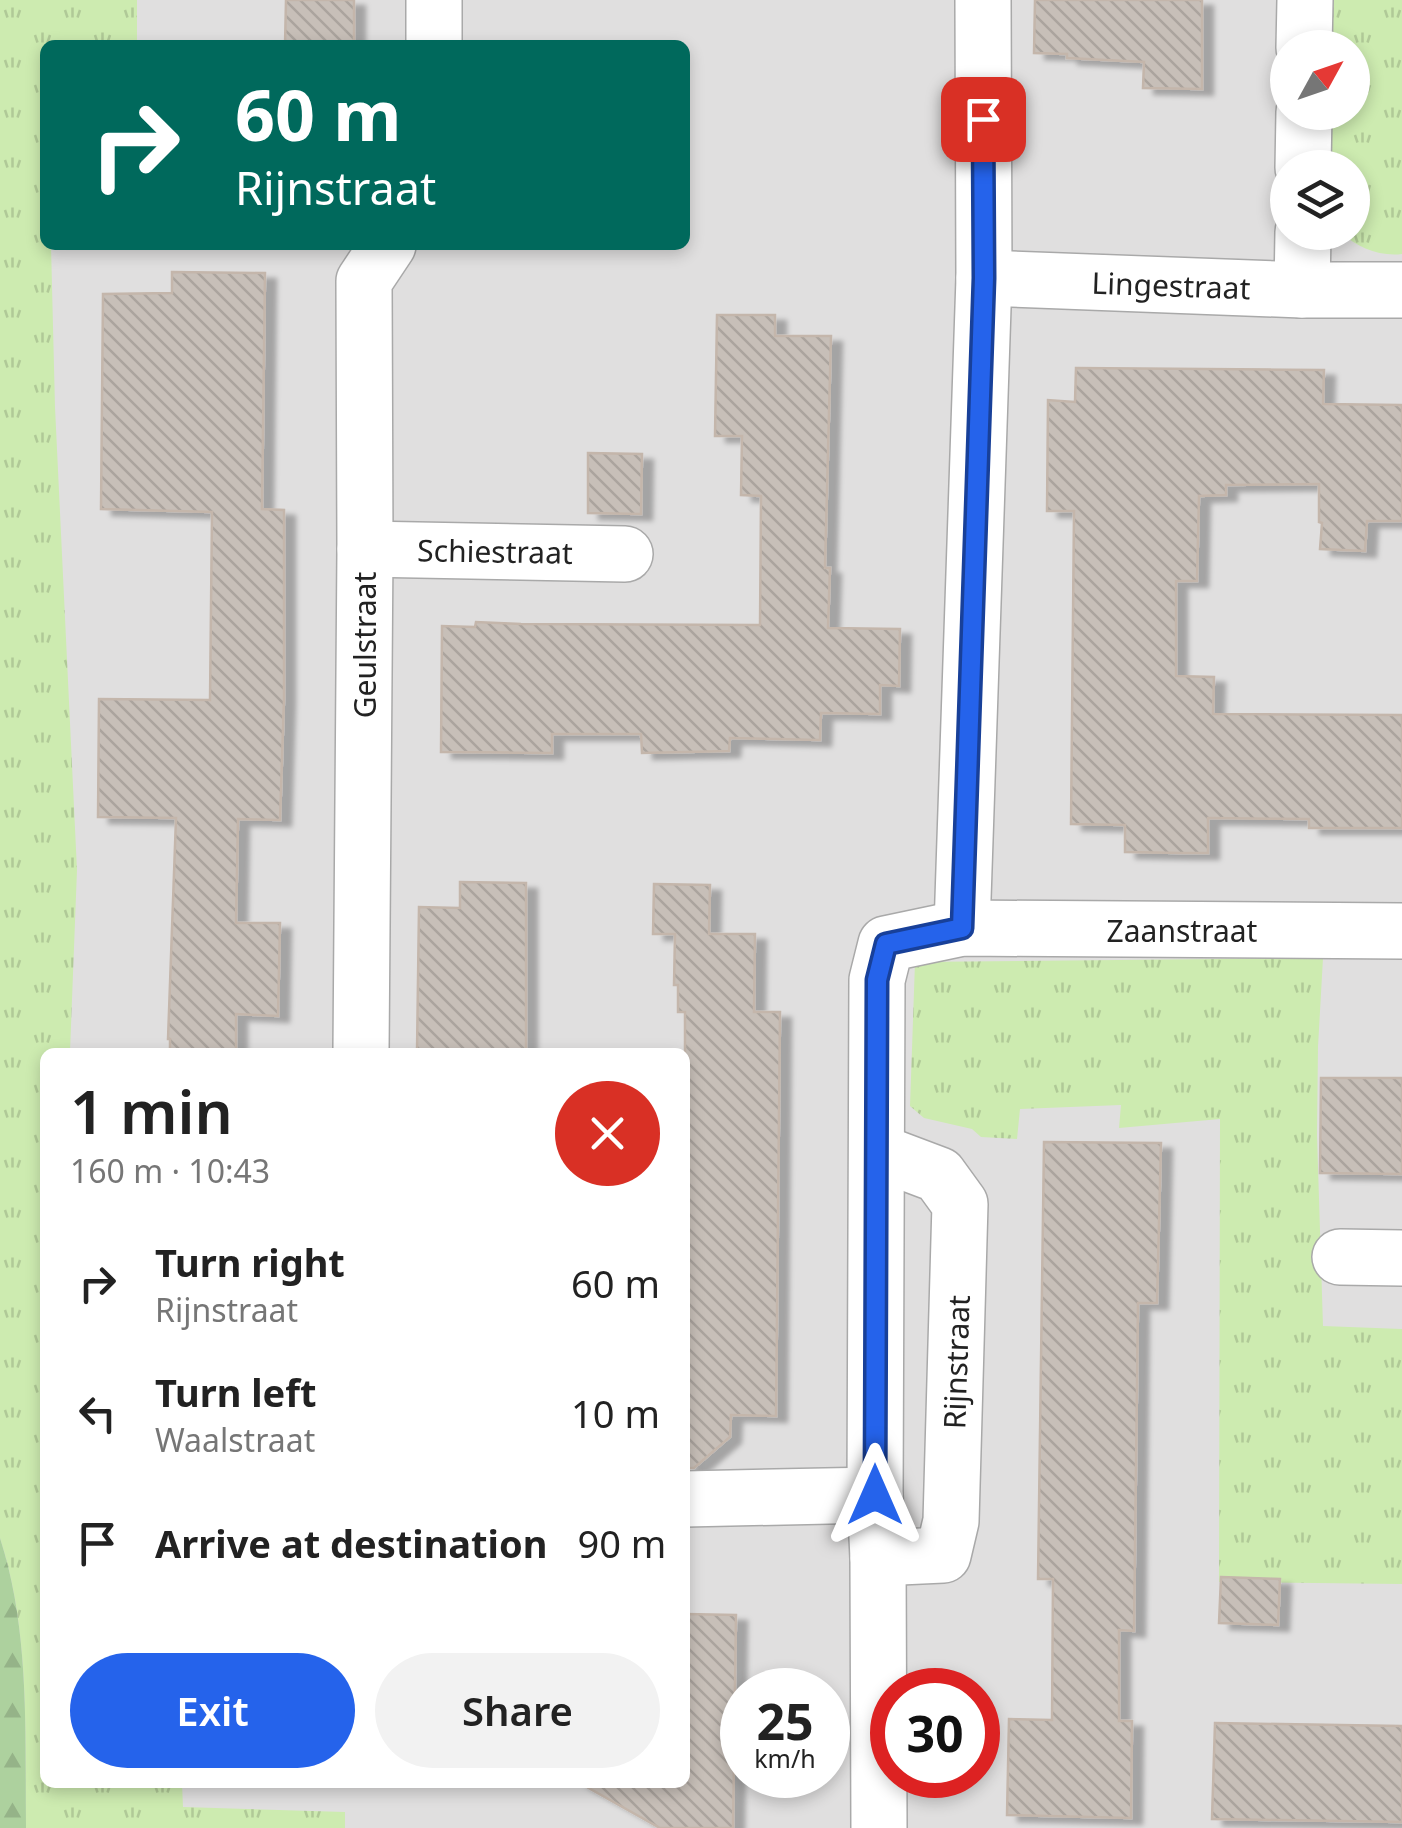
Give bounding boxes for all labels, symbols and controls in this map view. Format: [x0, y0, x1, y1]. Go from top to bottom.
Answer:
north arrow [1270, 30, 1370, 130]
map controls [1270, 30, 1370, 250]
text: 60 m [235, 66, 402, 162]
pin [941, 77, 1026, 162]
icon: right [70, 80, 200, 210]
icon: arrive [956, 92, 1011, 147]
button: layers [1270, 150, 1370, 250]
text: Rijnstraat [235, 157, 436, 218]
street label: Lingestraat [1091, 262, 1251, 308]
street label: Schiestraat [417, 529, 573, 573]
street label: Geulstraat [344, 572, 385, 718]
street label: Zaanstraat [1107, 910, 1258, 951]
text: 1 min [70, 1070, 233, 1152]
button: close [555, 1081, 660, 1186]
text: 160 m · 10:43 [70, 1149, 270, 1192]
text: Turn right [155, 1236, 345, 1288]
icon: right [70, 1256, 125, 1311]
text: 60 m [571, 1257, 660, 1309]
text: Rijnstraat [155, 1288, 298, 1331]
street label: Rijnstraat [933, 1294, 979, 1430]
text: Turn left [155, 1366, 317, 1418]
icon: left [70, 1386, 125, 1441]
text: 10 m [571, 1387, 660, 1439]
text: Waalstraat [155, 1418, 315, 1461]
position arrow [823, 1443, 927, 1547]
icon: arrive [70, 1516, 125, 1571]
text: Arrive at destination [155, 1517, 547, 1569]
text: 90 m [577, 1517, 666, 1569]
button: Exit [70, 1653, 355, 1768]
button: Share [375, 1653, 660, 1768]
speed limit sign: 30 [870, 1668, 1000, 1798]
text: 25 [756, 1687, 814, 1755]
text: km/h [754, 1741, 816, 1775]

